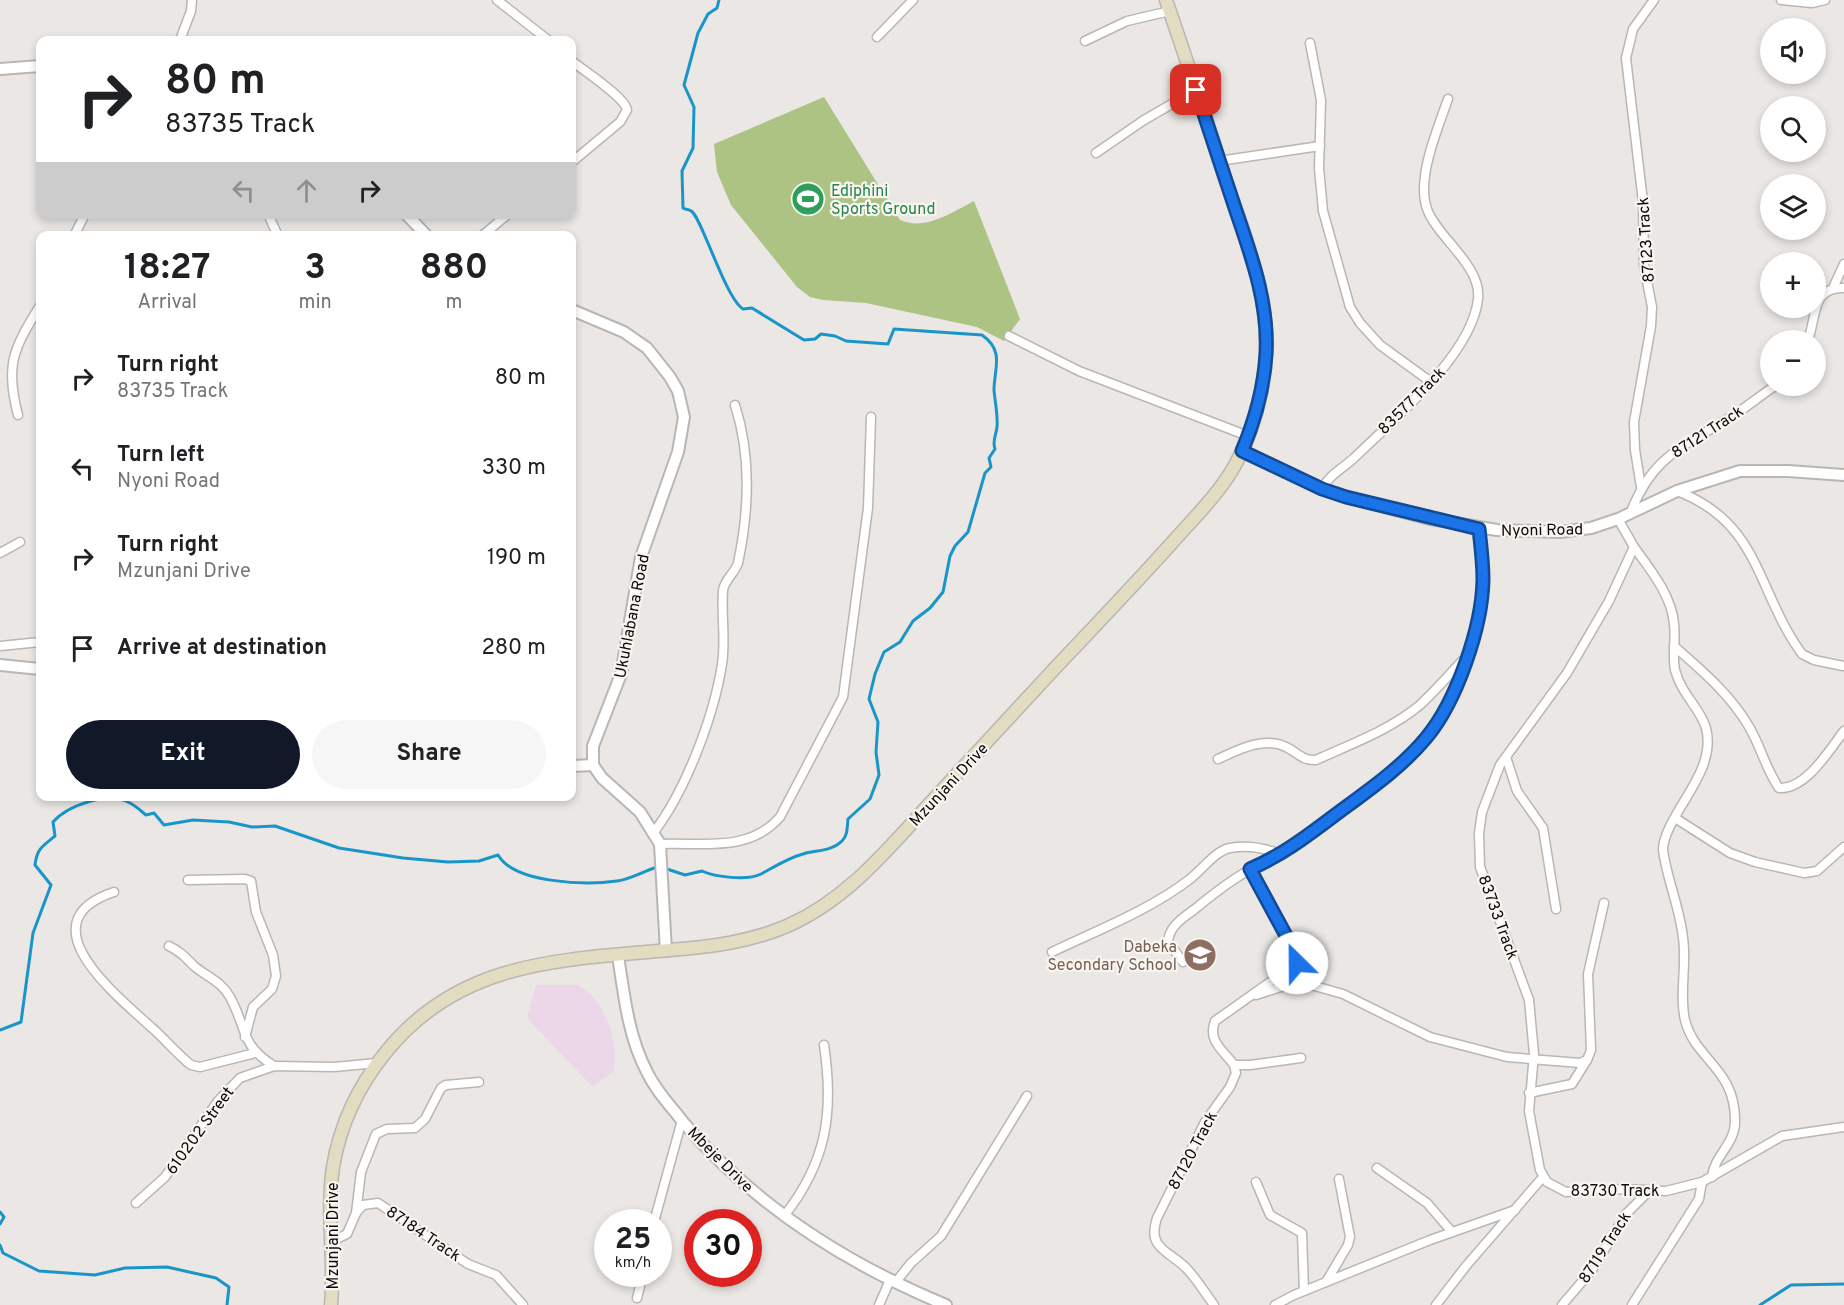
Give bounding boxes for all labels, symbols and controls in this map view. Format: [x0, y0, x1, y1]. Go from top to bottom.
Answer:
map controls [1760, 18, 1826, 396]
button: sound [1760, 18, 1826, 84]
text: 80 m [165, 56, 266, 109]
icon: right [66, 60, 144, 138]
pin [1170, 64, 1221, 115]
icon: arrive [1179, 73, 1212, 106]
button: search [1760, 96, 1826, 162]
text: 83735 Track [165, 108, 315, 142]
icon: left [227, 174, 260, 207]
icon: ahead [290, 174, 323, 207]
icon: right [353, 174, 386, 207]
button: layers [1760, 174, 1826, 240]
sports icon: Ediphini Sports Ground [790, 181, 826, 217]
place label: Ediphini Sports Ground [831, 182, 935, 220]
street label: 87123 Track [1634, 196, 1660, 283]
text: 18:27 [124, 246, 211, 292]
text: 3 [304, 246, 326, 292]
text: 880 [420, 246, 488, 292]
button: + [1760, 252, 1826, 318]
text: Arrival [137, 290, 197, 316]
text: min [299, 290, 332, 316]
text: m [445, 290, 462, 316]
button: − [1760, 330, 1826, 396]
text: Turn right [117, 352, 219, 379]
icon: right [66, 362, 99, 395]
street label: 83577 Track [1374, 363, 1451, 440]
text: 80 m [495, 365, 546, 392]
text: 83735 Track [117, 379, 228, 405]
street label: 87121 Track [1668, 402, 1748, 463]
text: Turn left [117, 442, 205, 469]
icon: left [66, 452, 99, 485]
text: 330 m [482, 455, 546, 482]
text: Nyoni Road [117, 469, 220, 495]
street label: Nyoni Road [1501, 520, 1583, 542]
text: Turn right [117, 532, 219, 559]
icon: right [66, 542, 99, 575]
text: 190 m [487, 545, 546, 572]
street label: Ukuhlabana Road [611, 553, 655, 680]
text: Mzunjani Drive [117, 559, 251, 585]
icon: arrive [66, 632, 99, 665]
text: Arrive at destination [117, 635, 327, 662]
text: 280 m [481, 635, 546, 662]
button: Exit [66, 720, 300, 789]
button: Share [312, 720, 546, 789]
street label: Mzunjani Drive [906, 739, 993, 831]
street label: 83733 Track [1473, 873, 1522, 963]
position arrow [1265, 931, 1329, 995]
school or university icon: Dabeka Secondary School [1182, 937, 1218, 973]
place label: Dabeka Secondary School [1048, 938, 1177, 976]
street label: 610202 Street [162, 1083, 239, 1179]
street label: 87120 Track [1165, 1108, 1223, 1194]
street label: Mbeje Drive [682, 1123, 757, 1198]
street label: 83730 Track [1570, 1182, 1660, 1202]
street label: Mzunjani Drive [324, 1183, 344, 1289]
street label: 87184 Track [382, 1202, 464, 1267]
street label: 87119 Track [1575, 1208, 1636, 1288]
speed limit sign: 30 [684, 1209, 762, 1287]
text: 25 [615, 1222, 651, 1259]
text: km/h [615, 1254, 651, 1273]

